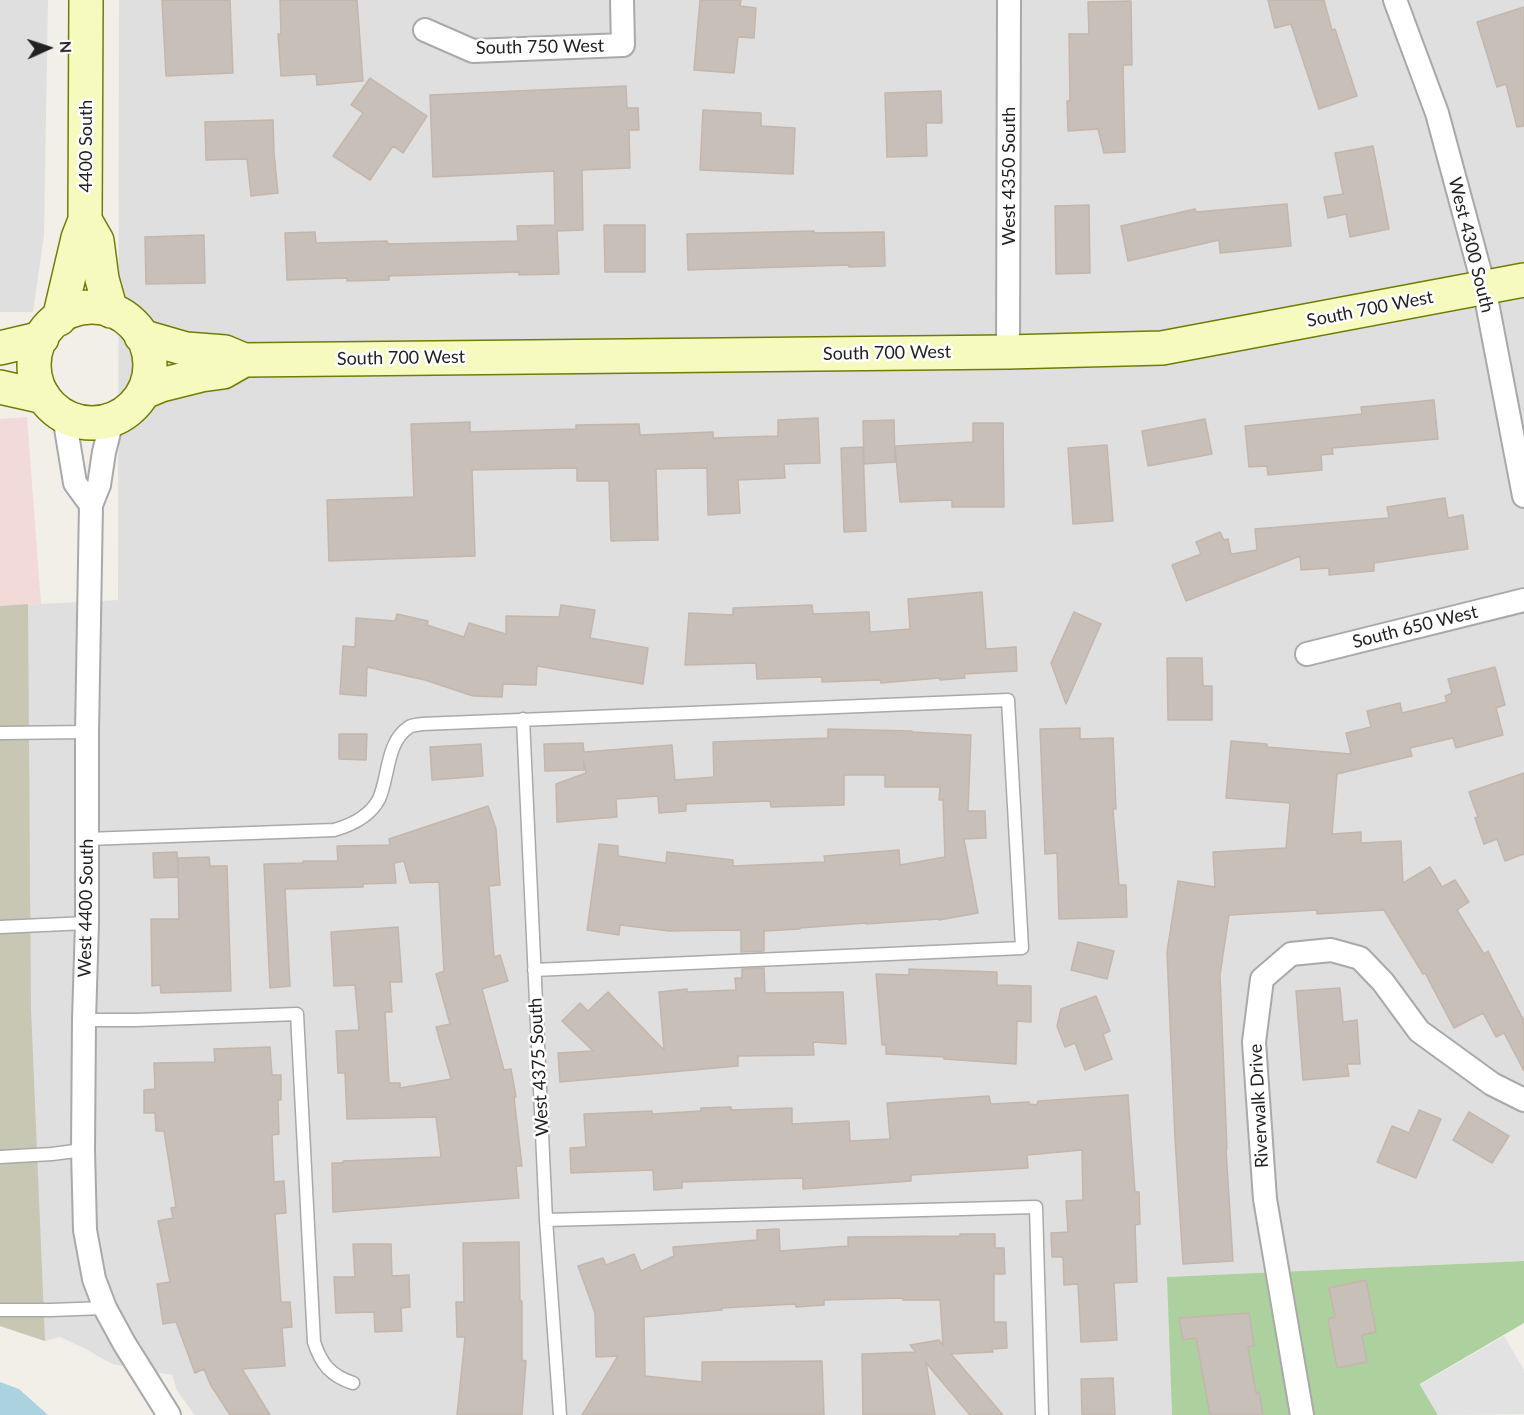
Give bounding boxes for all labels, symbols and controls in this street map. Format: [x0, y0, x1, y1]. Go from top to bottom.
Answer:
north arrow [18, 18, 78, 78]
street label: South 750 West [476, 35, 604, 59]
text: N [57, 40, 76, 54]
street label: 4400 South [75, 100, 97, 192]
street label: West 4350 South [998, 107, 1020, 245]
street label: West 4300 South [1444, 175, 1498, 315]
street label: South 700 West [1305, 286, 1435, 332]
street label: South 700 West [823, 341, 951, 365]
street label: South 700 West [337, 346, 465, 370]
street label: South 650 West [1350, 601, 1480, 653]
street label: West 4400 South [74, 838, 98, 978]
street label: West 4375 South [525, 997, 553, 1137]
street label: Riverwalk Drive [1245, 1043, 1273, 1169]

